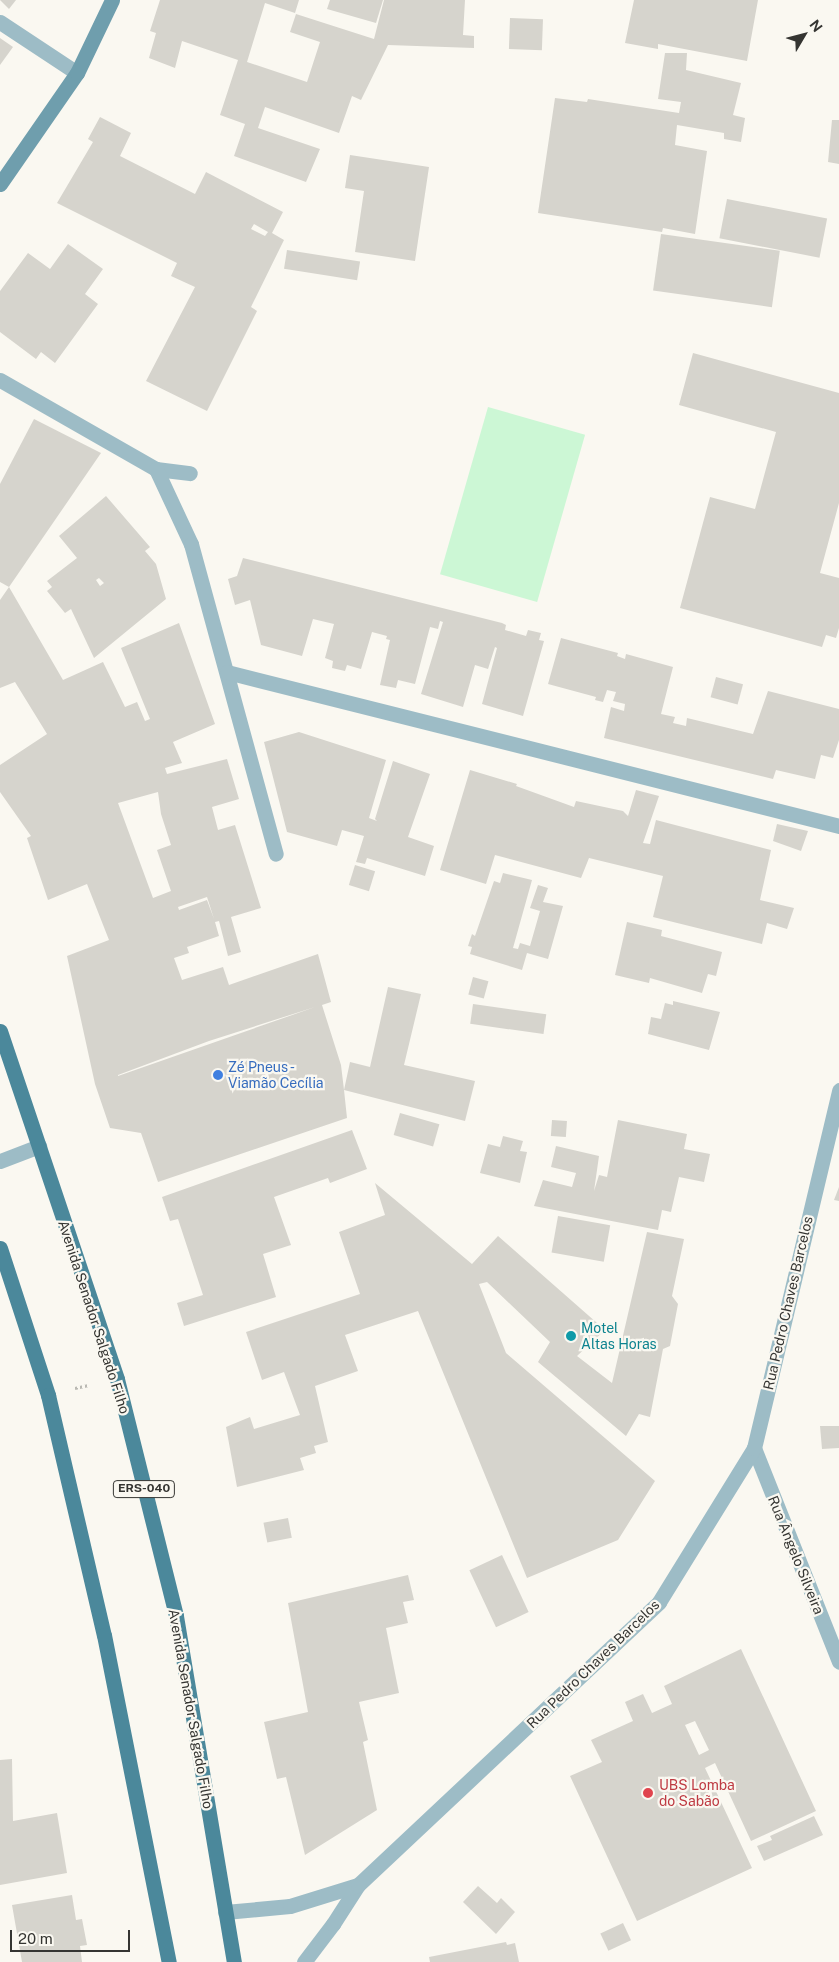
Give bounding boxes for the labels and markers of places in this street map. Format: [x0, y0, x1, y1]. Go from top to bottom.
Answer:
place label: Zé Pneus - Viamão Cecília [228, 1059, 324, 1092]
marker: Zé Pneus - Viamão Cecília [212, 1069, 224, 1081]
place label: Motel Altas Horas [581, 1320, 657, 1352]
marker: Motel Altas Horas [565, 1330, 577, 1342]
place label: UBS Lomba do Sabão [659, 1777, 735, 1810]
marker: UBS Lomba do Sabão [641, 1786, 655, 1800]

